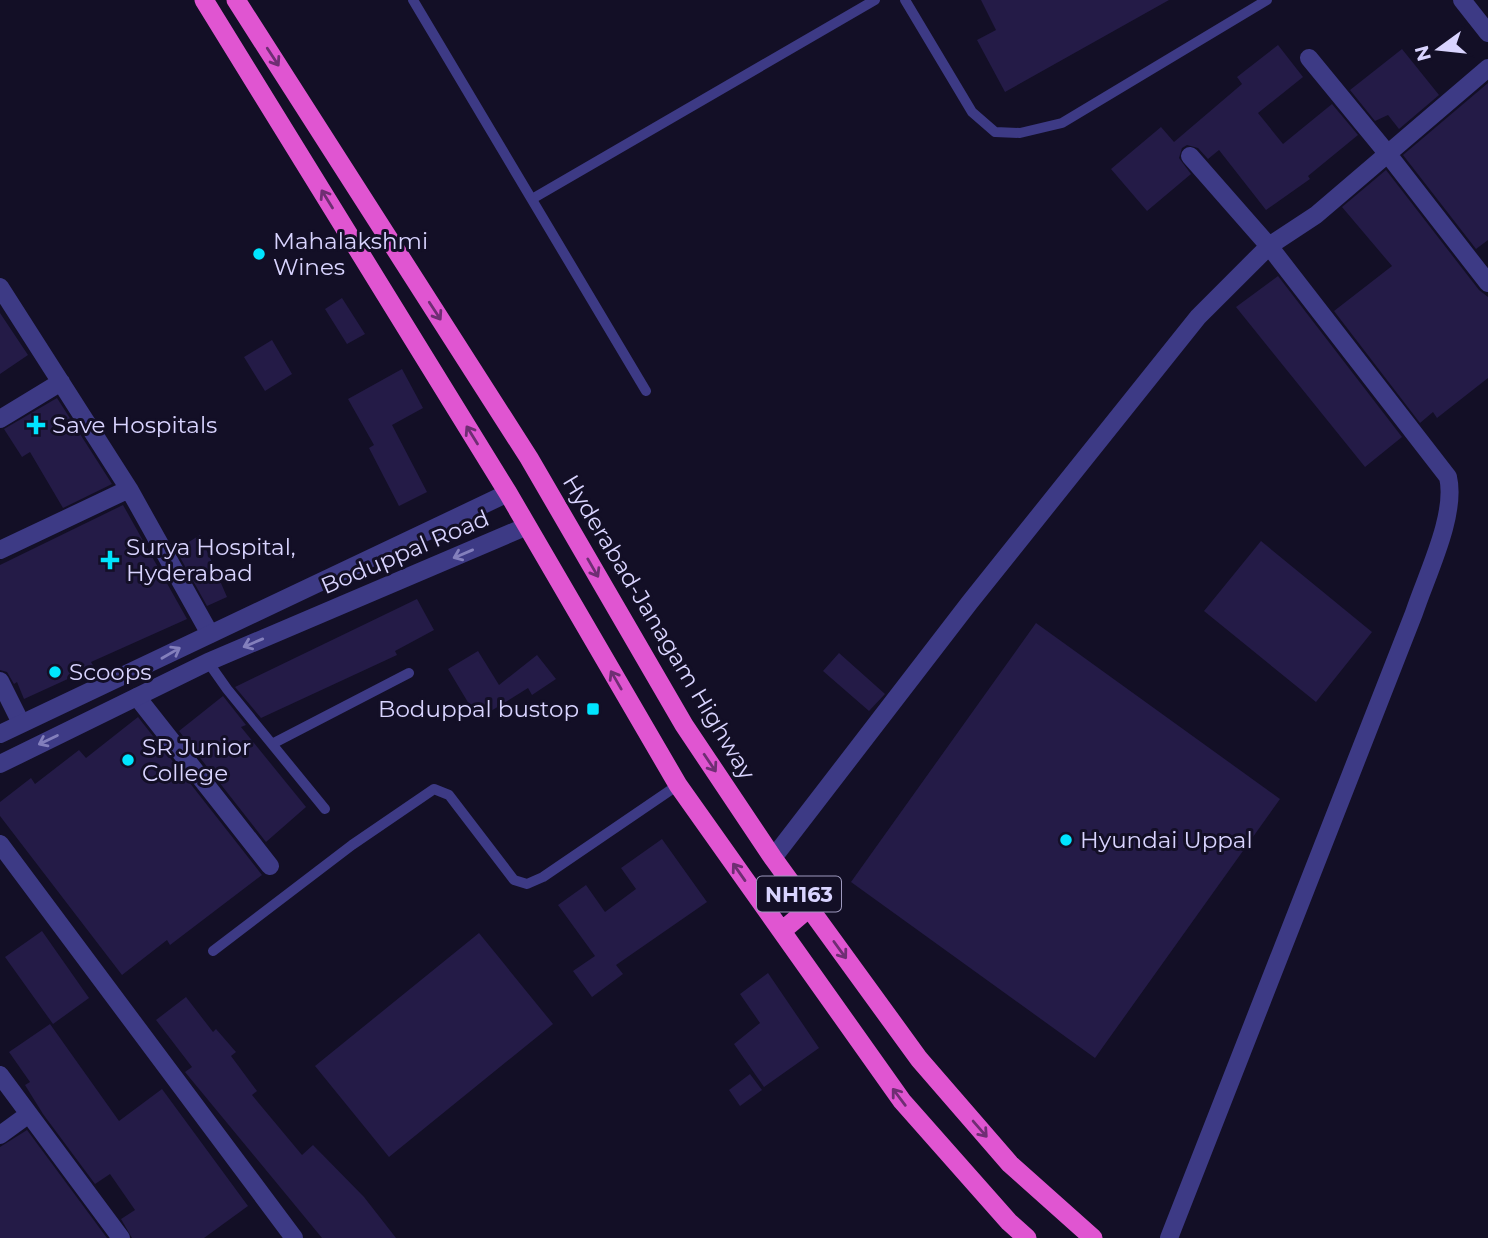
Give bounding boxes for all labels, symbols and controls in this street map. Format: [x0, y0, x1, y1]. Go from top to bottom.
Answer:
north arrow [1404, 14, 1474, 84]
text: N [1410, 43, 1436, 64]
one-way arrow [266, 47, 280, 67]
one-way arrow [319, 190, 333, 210]
place label: Mahalakshmi Wines [273, 227, 428, 281]
marker: Mahalakshmi Wines [251, 246, 267, 262]
one-way arrow [428, 300, 442, 320]
place label: Save Hospitals [52, 411, 217, 439]
marker: Save Hospitals [26, 415, 46, 435]
one-way arrow [464, 425, 478, 445]
street label: Hyderabad-Janagam Highway [557, 470, 762, 785]
street label: Boduppal Road [317, 504, 493, 600]
place label: Surya Hospital, Hyderabad [126, 533, 296, 587]
one-way arrow [452, 548, 474, 561]
marker: Surya Hospital, Hyderabad [100, 550, 120, 570]
one-way arrow [586, 558, 600, 578]
one-way arrow [243, 637, 265, 650]
one-way arrow [161, 646, 181, 660]
place label: Scoops [69, 658, 152, 686]
marker: Scoops [47, 664, 63, 680]
one-way arrow [609, 671, 623, 691]
place label: Boduppal bustop [378, 695, 579, 723]
marker: Boduppal bustop [585, 701, 601, 717]
place label: SR Junior College [142, 733, 251, 787]
one-way arrow [38, 734, 59, 747]
marker: SR Junior College [120, 752, 136, 768]
one-way arrow [703, 753, 717, 773]
place label: Hyundai Uppal [1080, 826, 1253, 854]
marker: Hyundai Uppal [1058, 832, 1074, 848]
one-way arrow [732, 863, 746, 882]
road number: NH163 [757, 876, 841, 912]
one-way arrow [833, 940, 847, 959]
one-way arrow [892, 1088, 907, 1107]
one-way arrow [972, 1120, 988, 1138]

